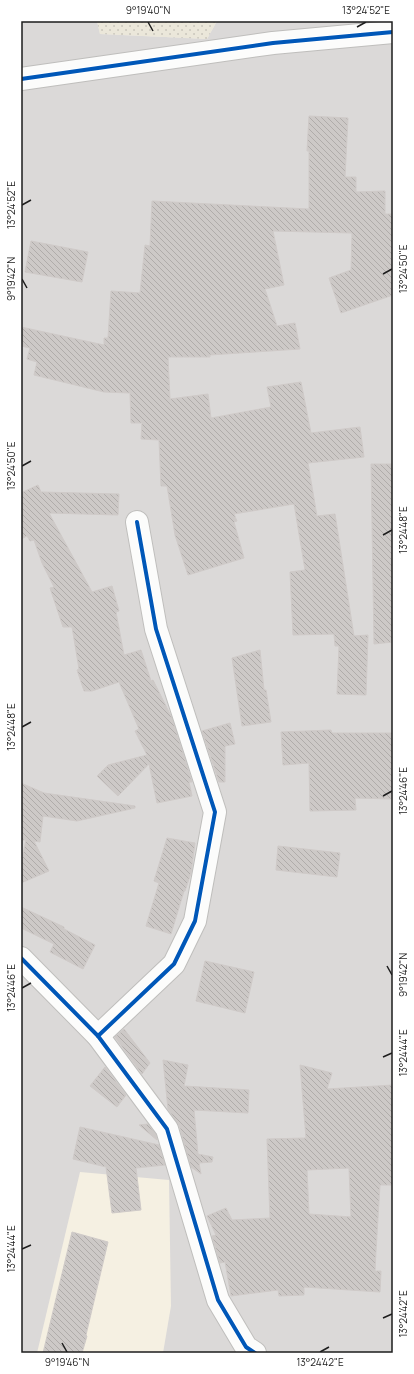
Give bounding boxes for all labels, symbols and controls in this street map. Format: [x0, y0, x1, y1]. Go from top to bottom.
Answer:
text: 9°19'40"N [126, 3, 170, 17]
text: 13°24'52"E [342, 3, 390, 17]
text: 13°24'52"E [4, 181, 18, 229]
text: 13°24'50"E [396, 244, 410, 293]
text: 9°19'42"N [4, 257, 18, 301]
text: 13°24'50"E [4, 441, 18, 490]
text: 13°24'48"E [396, 506, 410, 554]
text: 13°24'48"E [4, 703, 18, 751]
text: 13°24'46"E [396, 767, 410, 815]
text: 9°19'42"N [396, 953, 410, 997]
text: 13°24'46"E [4, 964, 18, 1012]
text: 13°24'44"E [396, 1029, 410, 1077]
text: 13°24'44"E [4, 1225, 18, 1273]
text: 13°24'42"E [396, 1290, 410, 1338]
text: 9°19'46"N [45, 1355, 89, 1369]
text: 13°24'42"E [296, 1355, 344, 1369]

